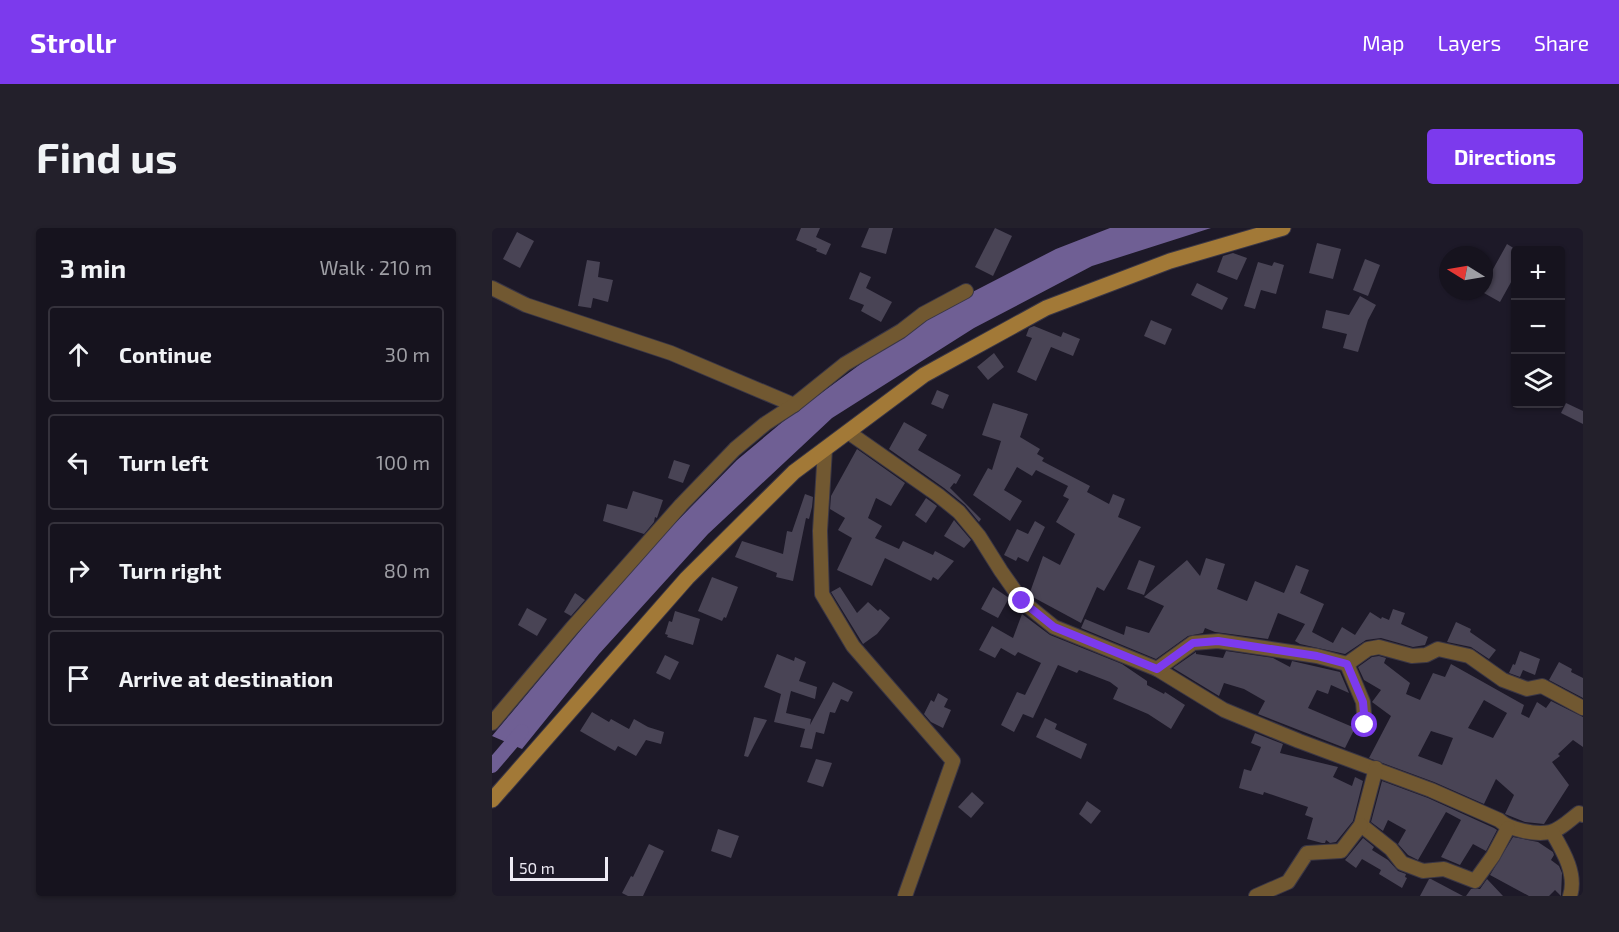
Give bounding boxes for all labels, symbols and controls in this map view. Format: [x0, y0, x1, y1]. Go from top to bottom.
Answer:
text: Strollr [30, 25, 116, 59]
text: Map [1362, 30, 1404, 55]
text: Layers [1437, 30, 1501, 55]
text: Share [1534, 30, 1589, 55]
button: Directions [1427, 129, 1583, 184]
text: Find us [36, 131, 178, 181]
north arrow [1439, 246, 1493, 300]
map controls [1511, 246, 1565, 408]
button: + [1511, 246, 1565, 300]
text: 3 min [60, 252, 126, 283]
text: Walk · 210 m [320, 255, 432, 279]
button: − [1511, 300, 1565, 354]
icon: ahead [62, 338, 95, 371]
text: Continue [119, 341, 212, 367]
text: 30 m [385, 342, 430, 366]
button: layers [1511, 354, 1565, 408]
icon: left [62, 446, 95, 479]
text: Turn left [119, 449, 208, 475]
text: 100 m [376, 450, 430, 474]
icon: right [62, 554, 95, 587]
text: Turn right [119, 557, 221, 583]
text: 80 m [384, 558, 430, 582]
route end [1008, 587, 1034, 613]
icon: arrive [62, 662, 95, 695]
text: Arrive at destination [119, 665, 333, 691]
route start [1351, 711, 1377, 737]
scale bar [510, 854, 608, 882]
text: 50 m [519, 858, 555, 877]

